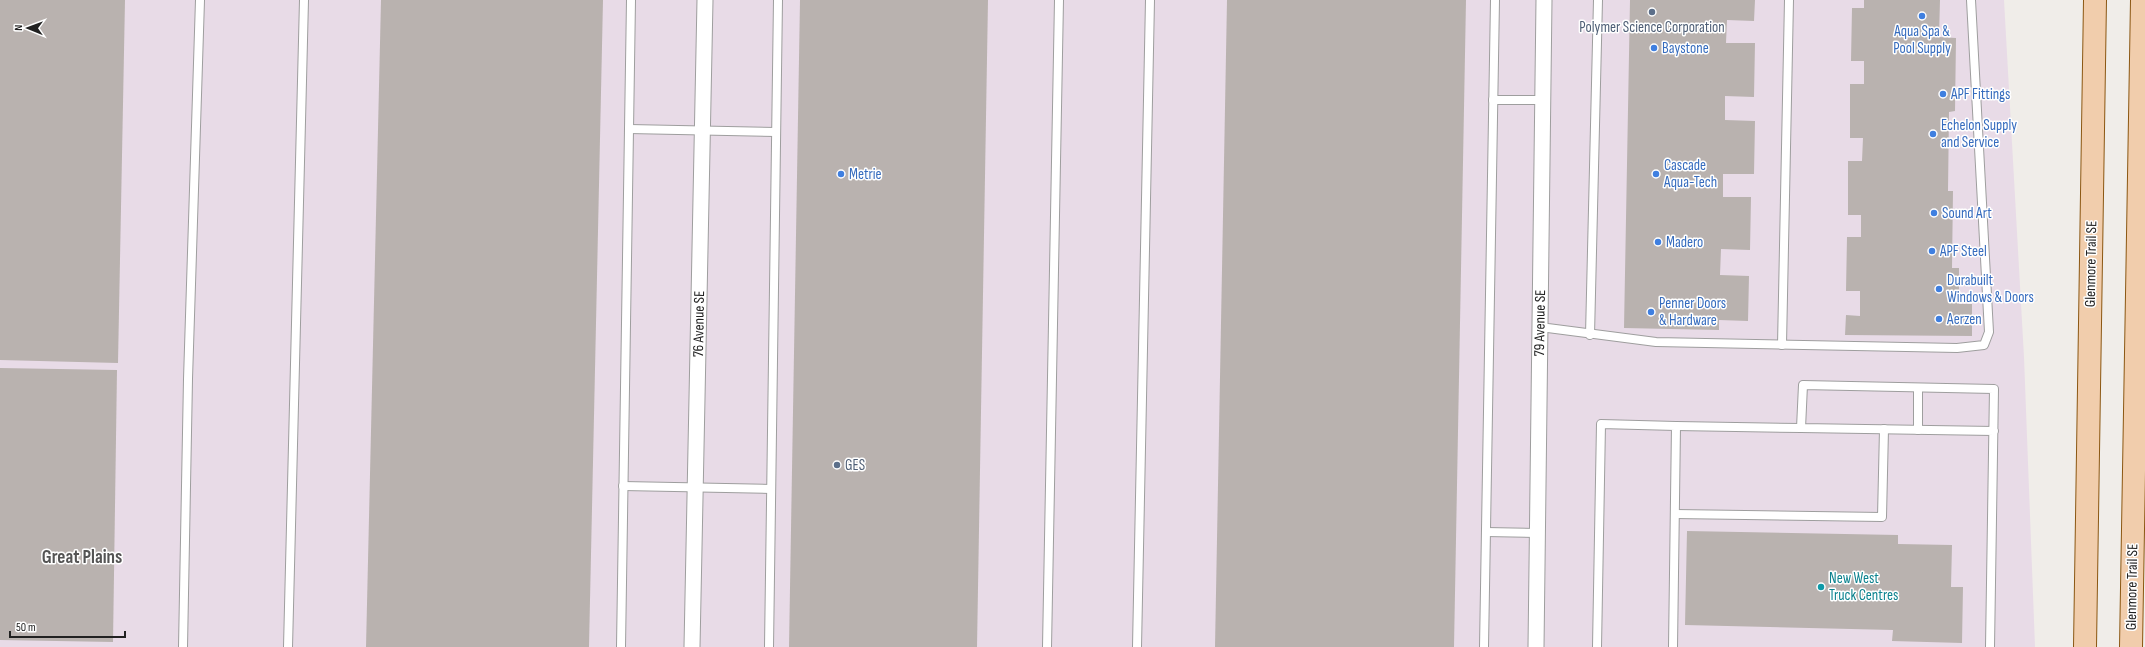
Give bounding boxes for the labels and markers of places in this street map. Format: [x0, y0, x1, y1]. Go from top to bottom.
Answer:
marker: Polymer Science Corporation [1647, 7, 1657, 17]
marker: Aqua Spa & Pool Supply [1917, 11, 1927, 21]
place label: Polymer Science Corporation [1579, 18, 1725, 37]
place label: Aqua Spa & Pool Supply [1893, 22, 1951, 58]
place label: Baystone [1662, 39, 1709, 58]
marker: Baystone [1649, 43, 1659, 53]
place label: APF Fittings [1950, 85, 2010, 104]
marker: APF Fittings [1938, 89, 1948, 99]
place label: Echelon Supply and Service [1941, 116, 2017, 152]
marker: Echelon Supply and Service [1928, 129, 1938, 139]
place label: Cascade Aqua-Tech [1663, 156, 1717, 192]
place label: Metrie [849, 165, 882, 184]
marker: Metrie [836, 169, 846, 179]
marker: Cascade Aqua-Tech [1651, 169, 1661, 179]
place label: Sound Art [1942, 204, 1992, 223]
marker: Sound Art [1929, 208, 1939, 218]
place label: Madero [1666, 233, 1703, 252]
marker: Madero [1653, 237, 1663, 247]
place label: APF Steel [1939, 242, 1987, 261]
marker: APF Steel [1927, 246, 1937, 256]
place label: Durabuilt Windows & Doors [1947, 271, 2034, 307]
marker: Durabuilt Windows & Doors [1934, 284, 1944, 294]
place label: Penner Doors & Hardware [1659, 294, 1726, 330]
marker: Penner Doors & Hardware [1646, 307, 1656, 317]
place label: Aerzen [1946, 310, 1982, 329]
marker: Aerzen [1934, 314, 1944, 324]
place label: GES [845, 456, 865, 475]
marker: GES [832, 460, 842, 470]
place label: New West Truck Centres [1829, 569, 1898, 605]
marker: New West Truck Centres [1816, 582, 1826, 592]

